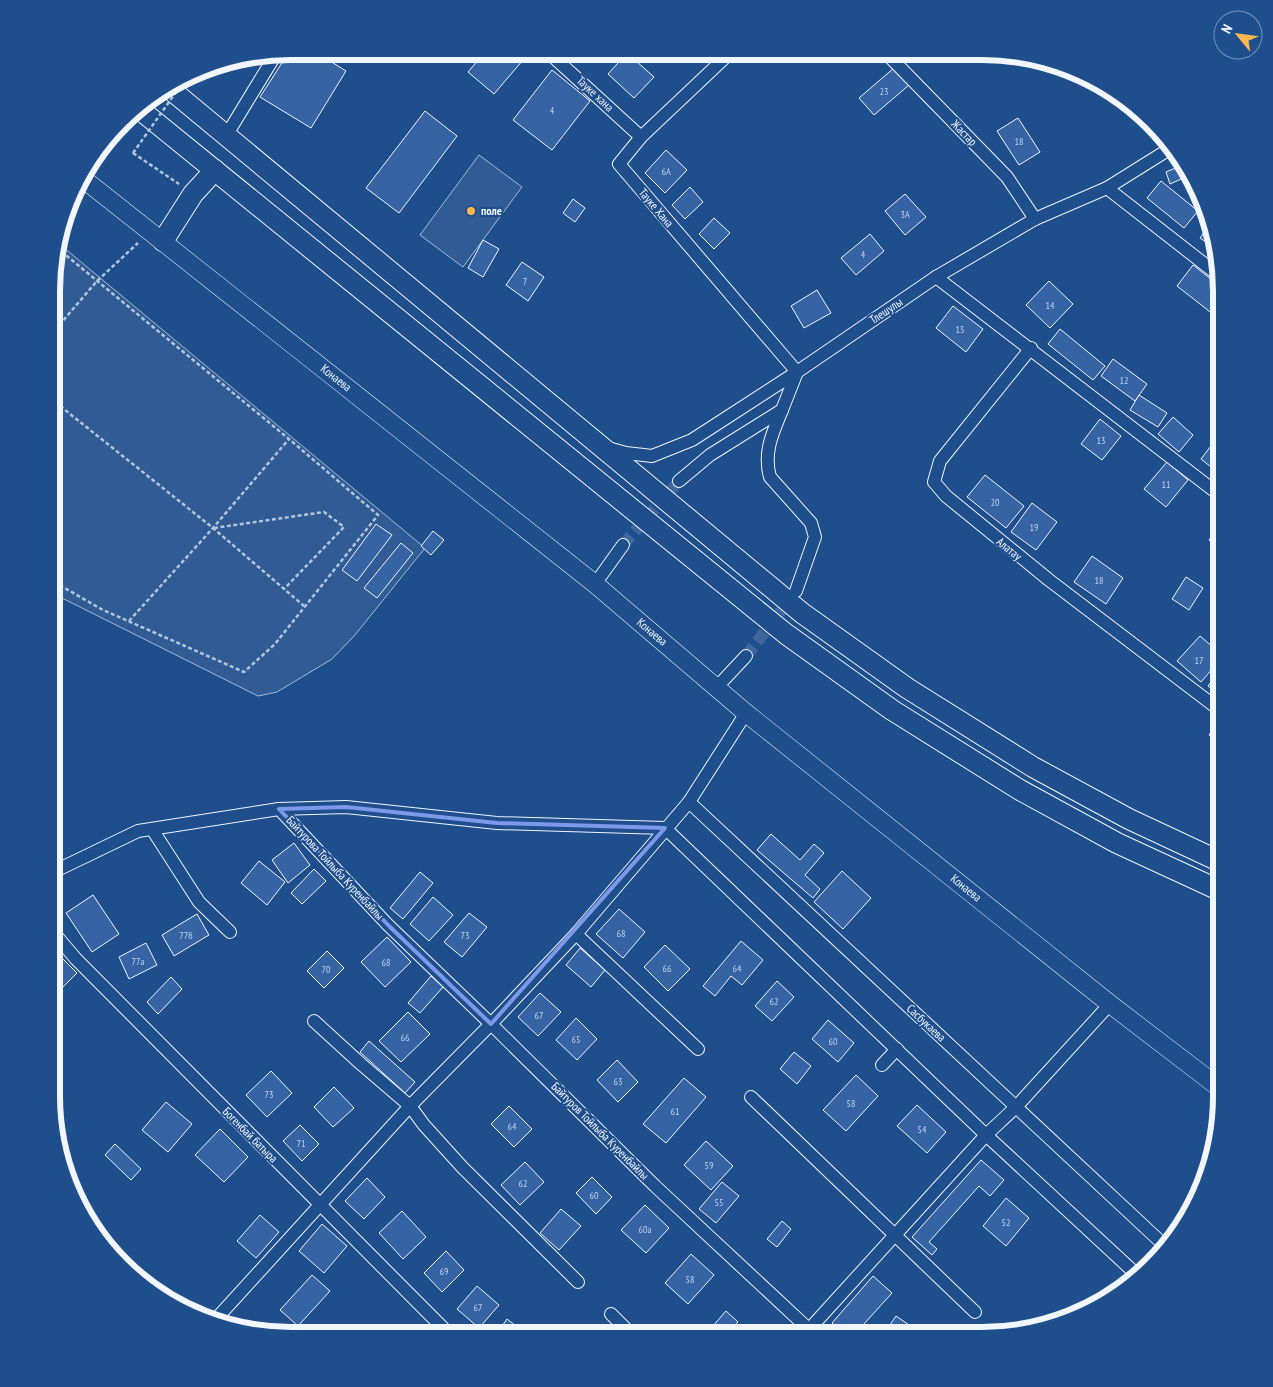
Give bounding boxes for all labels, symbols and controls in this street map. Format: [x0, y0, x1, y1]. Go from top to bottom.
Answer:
north arrow [1213, 10, 1263, 60]
text: N [1217, 21, 1236, 36]
street label: Тауке хана [574, 73, 617, 115]
house number: 23 [880, 85, 889, 98]
house number: 4 [550, 104, 555, 117]
street label: Жастар [948, 116, 980, 149]
house number: 18 [1015, 135, 1024, 148]
house number: 6А [661, 165, 671, 178]
street label: Тауке Хана [636, 185, 677, 230]
place label: поле [481, 203, 502, 218]
marker: поле [465, 205, 477, 217]
house number: 3А [900, 208, 910, 221]
house number: 4 [861, 248, 866, 261]
house number: 7 [523, 275, 527, 288]
street label: Тлешулы [866, 294, 905, 327]
house number: 14 [1046, 299, 1055, 312]
house number: 15 [956, 323, 965, 336]
street label: Конаева [318, 361, 355, 394]
house number: 12 [1120, 374, 1129, 387]
house number: 13 [1097, 434, 1106, 447]
house number: 11 [1162, 478, 1171, 491]
house number: 20 [991, 496, 1000, 509]
house number: 19 [1030, 521, 1039, 534]
street label: Алатау [994, 534, 1025, 564]
house number: 18 [1095, 574, 1104, 587]
street label: Конаева [634, 615, 671, 649]
house number: 17 [1195, 654, 1204, 667]
street label: Байтурова Тойлыба Куренбайлы [283, 813, 388, 923]
street label: Конаева [948, 871, 985, 905]
house number: 68 [617, 927, 626, 940]
house number: 77б [179, 929, 193, 942]
house number: 73 [461, 929, 470, 942]
house number: 77а [132, 955, 145, 968]
house number: 68 [382, 956, 391, 969]
house number: 66 [663, 962, 672, 975]
house number: 64 [733, 962, 742, 975]
house number: 70 [322, 963, 331, 976]
house number: 62 [770, 995, 779, 1008]
street label: Сасбукаева [904, 1001, 949, 1045]
house number: 67 [535, 1009, 544, 1022]
house number: 66 [401, 1031, 410, 1044]
house number: 65 [572, 1033, 581, 1046]
house number: 60 [829, 1035, 838, 1048]
house number: 63 [614, 1075, 623, 1088]
street label: Байтуров Тойлыба Куренбайлы [548, 1079, 652, 1183]
house number: 73 [265, 1088, 274, 1101]
house number: 58 [847, 1097, 856, 1110]
street label: Богенбай батыра [220, 1104, 281, 1166]
house number: 61 [671, 1105, 680, 1118]
house number: 64 [508, 1120, 517, 1133]
house number: 54 [918, 1123, 927, 1136]
house number: 71 [297, 1137, 306, 1150]
house number: 59 [705, 1159, 714, 1172]
house number: 62 [519, 1177, 528, 1190]
house number: 60 [590, 1189, 599, 1202]
house number: 55 [715, 1196, 724, 1209]
house number: 52 [1002, 1216, 1011, 1229]
house number: 60а [639, 1223, 652, 1236]
house number: 69 [440, 1265, 449, 1278]
house number: 58 [686, 1273, 695, 1286]
house number: 67 [474, 1301, 483, 1314]

